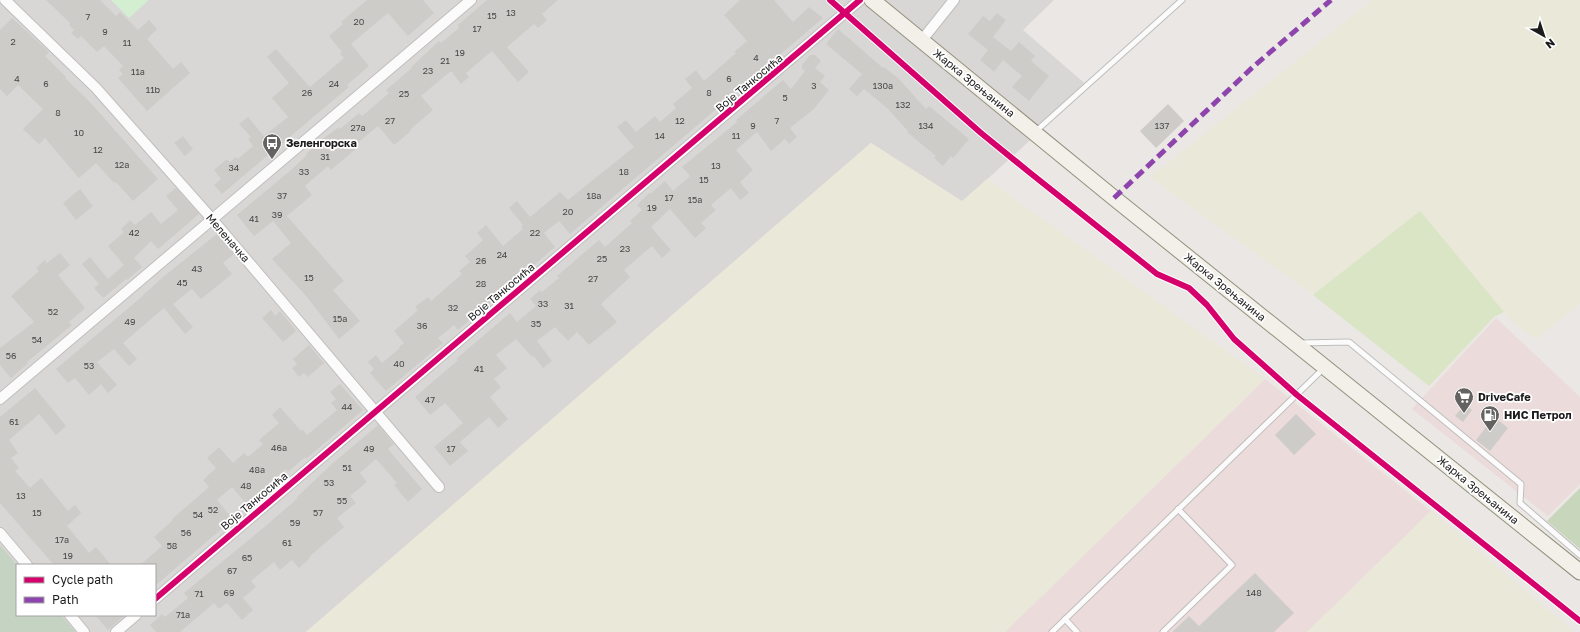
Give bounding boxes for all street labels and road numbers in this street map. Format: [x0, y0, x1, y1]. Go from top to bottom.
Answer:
street label: Жарка Зрењанина [931, 46, 1018, 119]
street label: Воје Танкосића [713, 51, 785, 114]
street label: Меленачка [204, 211, 253, 265]
street label: Жарка Зрењанина [1182, 250, 1269, 323]
street label: Воје Танкосића [465, 260, 537, 323]
street label: Жарка Зрењанина [1435, 453, 1522, 526]
street label: Воје Танкосића [218, 469, 290, 532]

